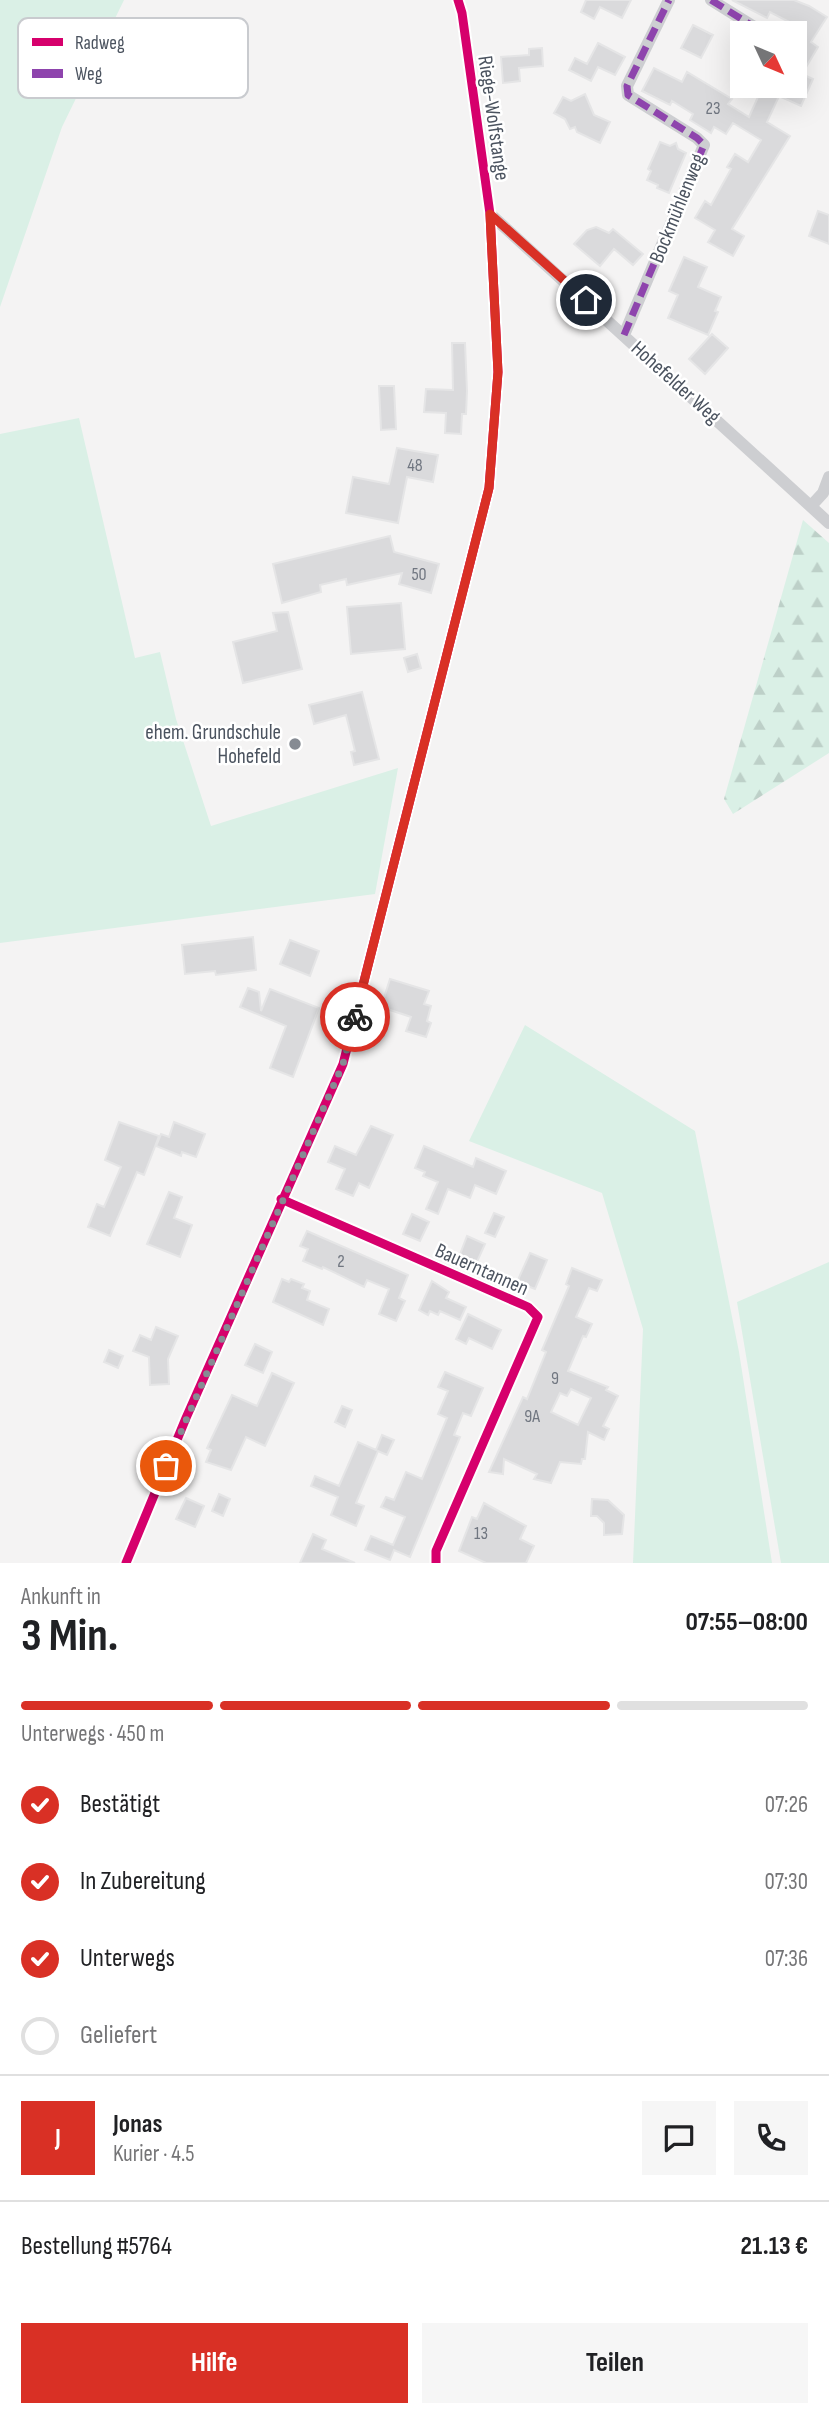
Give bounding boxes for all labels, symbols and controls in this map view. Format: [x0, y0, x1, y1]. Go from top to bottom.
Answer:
legend [18, 18, 248, 98]
north arrow [730, 21, 807, 98]
map controls [730, 21, 807, 98]
text: Radweg [75, 32, 125, 55]
street label: Riege-Wolfstange [472, 54, 515, 182]
text: Weg [75, 63, 103, 86]
house number: 23 [706, 98, 721, 119]
street label: Bockmühlenweg [644, 150, 711, 266]
pin [556, 270, 616, 330]
icon: home [567, 281, 605, 319]
street label: Hohefelder Weg [626, 336, 725, 429]
house number: 48 [407, 455, 423, 476]
house number: 50 [411, 564, 427, 585]
place label: ehem. Grundschule Hohefeld [145, 720, 281, 769]
marker: ehem. Grundschule Hohefeld [287, 736, 303, 752]
courier [320, 982, 390, 1052]
icon: bike [336, 998, 374, 1036]
street label: Bauerntannen [431, 1238, 532, 1301]
house number: 2 [337, 1251, 345, 1272]
house number: 9 [551, 1368, 559, 1389]
house number: 9A [524, 1406, 540, 1427]
pin [136, 1436, 196, 1496]
icon: bag [147, 1447, 185, 1485]
house number: 13 [474, 1523, 488, 1544]
text: Ankunft in [21, 1583, 101, 1611]
text: 07:55–08:00 [685, 1607, 808, 1638]
text: 3 Min. [21, 1609, 118, 1664]
text: Unterwegs · 450 m [21, 1720, 164, 1748]
icon: check [21, 1786, 59, 1824]
text: Bestätigt [80, 1789, 160, 1820]
text: 07:26 [765, 1791, 808, 1819]
icon: check [21, 1863, 59, 1901]
text: In Zubereitung [80, 1866, 206, 1897]
text: 07:30 [765, 1868, 808, 1896]
icon: check [21, 1940, 59, 1978]
text: Unterwegs [80, 1943, 175, 1974]
text: 07:36 [765, 1945, 808, 1973]
text: Geliefert [80, 2020, 157, 2051]
button: chat [642, 2101, 716, 2175]
button: phone [734, 2101, 808, 2175]
text: Jonas [113, 2109, 162, 2140]
text: J [55, 2123, 61, 2154]
text: Kurier · 4.5 [113, 2140, 194, 2168]
text: Bestellung #5764 [21, 2231, 172, 2262]
text: 21.13 € [740, 2231, 808, 2262]
button: Hilfe [21, 2323, 408, 2403]
button: Teilen [422, 2323, 808, 2403]

